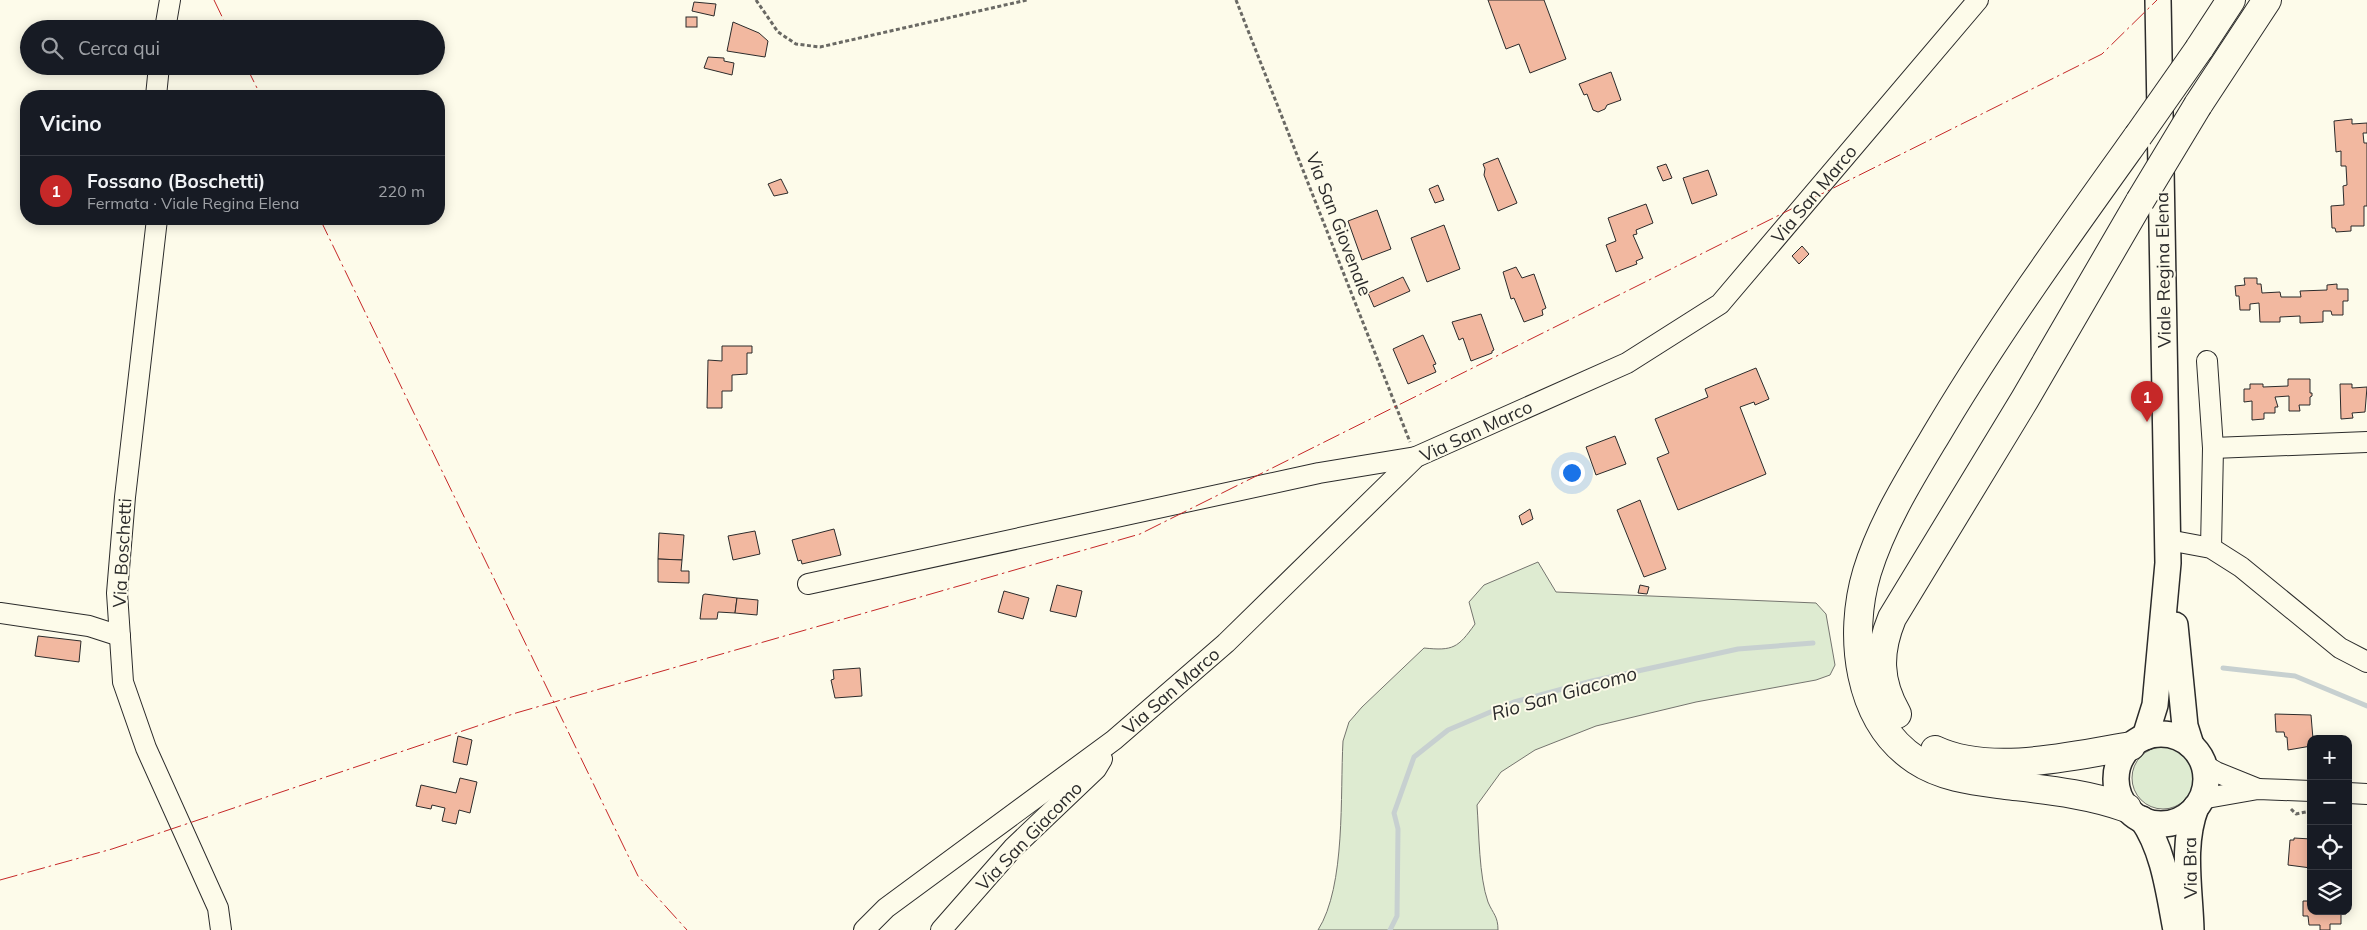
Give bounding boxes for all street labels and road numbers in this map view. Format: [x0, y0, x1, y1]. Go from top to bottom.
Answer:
street label: Via San Marco [1766, 140, 1862, 248]
street label: Via San Giovenale [1301, 149, 1377, 299]
street label: Viale Regina Elena [2150, 192, 2176, 348]
street label: Via San Marco [1416, 395, 1536, 467]
street label: Via Boschetti [108, 498, 136, 608]
street label: Via San Marco [1118, 643, 1224, 739]
street label: Via San Giacomo [971, 777, 1087, 895]
street label: Via Bra [2178, 837, 2202, 899]

